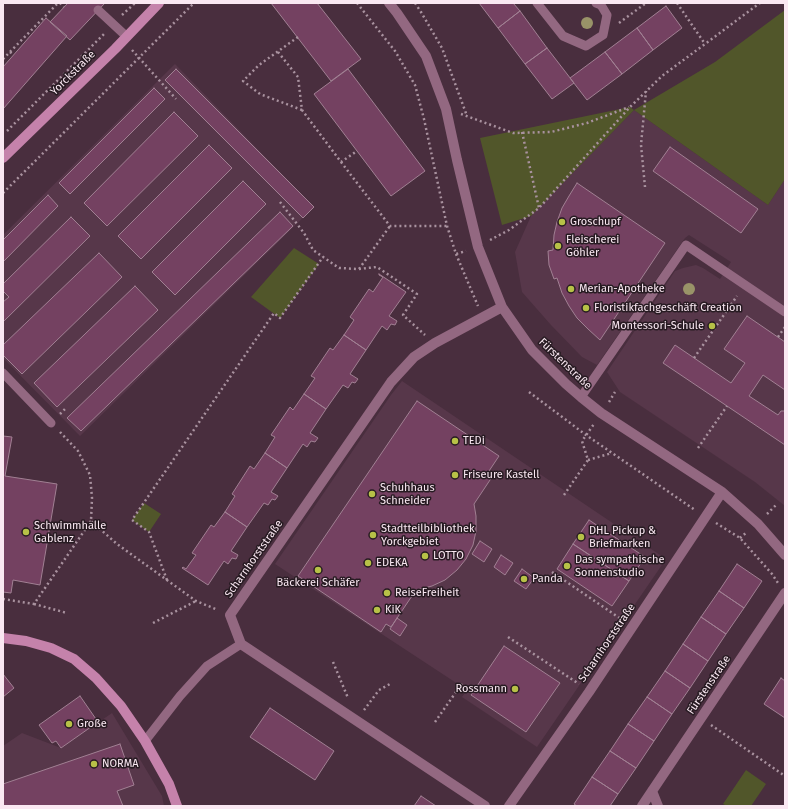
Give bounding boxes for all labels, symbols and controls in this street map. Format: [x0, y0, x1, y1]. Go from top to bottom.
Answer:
street label: Yorckstraße [48, 48, 98, 98]
place label: Groschupf [570, 215, 621, 229]
marker: Groschupf [557, 217, 567, 227]
place label: Fleischerei Göhler [566, 233, 619, 259]
marker: Fleischerei Göhler [553, 241, 563, 251]
place label: Merian-Apotheke [579, 282, 665, 296]
marker: Merian-Apotheke [566, 284, 576, 294]
place label: Floristikfachgeschäft Creation [594, 301, 742, 315]
marker: Floristikfachgeschäft Creation [581, 303, 591, 313]
place label: Montessori-Schule [612, 319, 704, 333]
marker: Montessori-Schule [707, 321, 717, 331]
street label: Fürstenstraße [536, 336, 594, 392]
place label: TEDi [463, 434, 485, 448]
marker: TEDi [450, 436, 460, 446]
place label: Friseure Kastell [463, 468, 539, 482]
marker: Friseure Kastell [450, 470, 460, 480]
place label: Schuhhaus Schneider [380, 481, 435, 507]
marker: Schuhhaus Schneider [367, 489, 377, 499]
street label: Scharnhorststraße [222, 518, 286, 600]
place label: Schwimmhalle Gablenz [34, 519, 106, 545]
place label: Stadtteilbibliothek Yorckgebiet [381, 522, 475, 548]
place label: DHL Pickup & Briefmarken [589, 524, 656, 550]
marker: Schwimmhalle Gablenz [21, 527, 31, 537]
marker: Stadtteilbibliothek Yorckgebiet [368, 530, 378, 540]
marker: DHL Pickup & Briefmarken [576, 532, 586, 542]
place label: LOTTO [433, 549, 464, 563]
marker: LOTTO [420, 551, 430, 561]
place label: Das sympathische Sonnenstudio [575, 553, 664, 579]
place label: EDEKA [376, 556, 408, 570]
marker: EDEKA [363, 558, 373, 568]
marker: Das sympathische Sonnenstudio [562, 561, 572, 571]
marker: Bäckerei Schäfer [313, 565, 323, 575]
place label: Panda [532, 572, 563, 586]
marker: Panda [519, 574, 529, 584]
place label: Bäckerei Schäfer [277, 576, 359, 590]
place label: ReiseFreiheit [395, 586, 459, 600]
marker: ReiseFreiheit [382, 588, 392, 598]
street label: Scharnhorststraße [576, 601, 638, 685]
place label: KiK [385, 603, 401, 617]
marker: KiK [372, 605, 382, 615]
street label: Fürstenstraße [684, 653, 734, 717]
place label: Rossmann [456, 682, 507, 696]
marker: Rossmann [510, 684, 520, 694]
place label: Große [77, 717, 107, 731]
marker: Große [64, 719, 74, 729]
place label: NORMA [102, 757, 139, 771]
marker: NORMA [89, 759, 99, 769]

